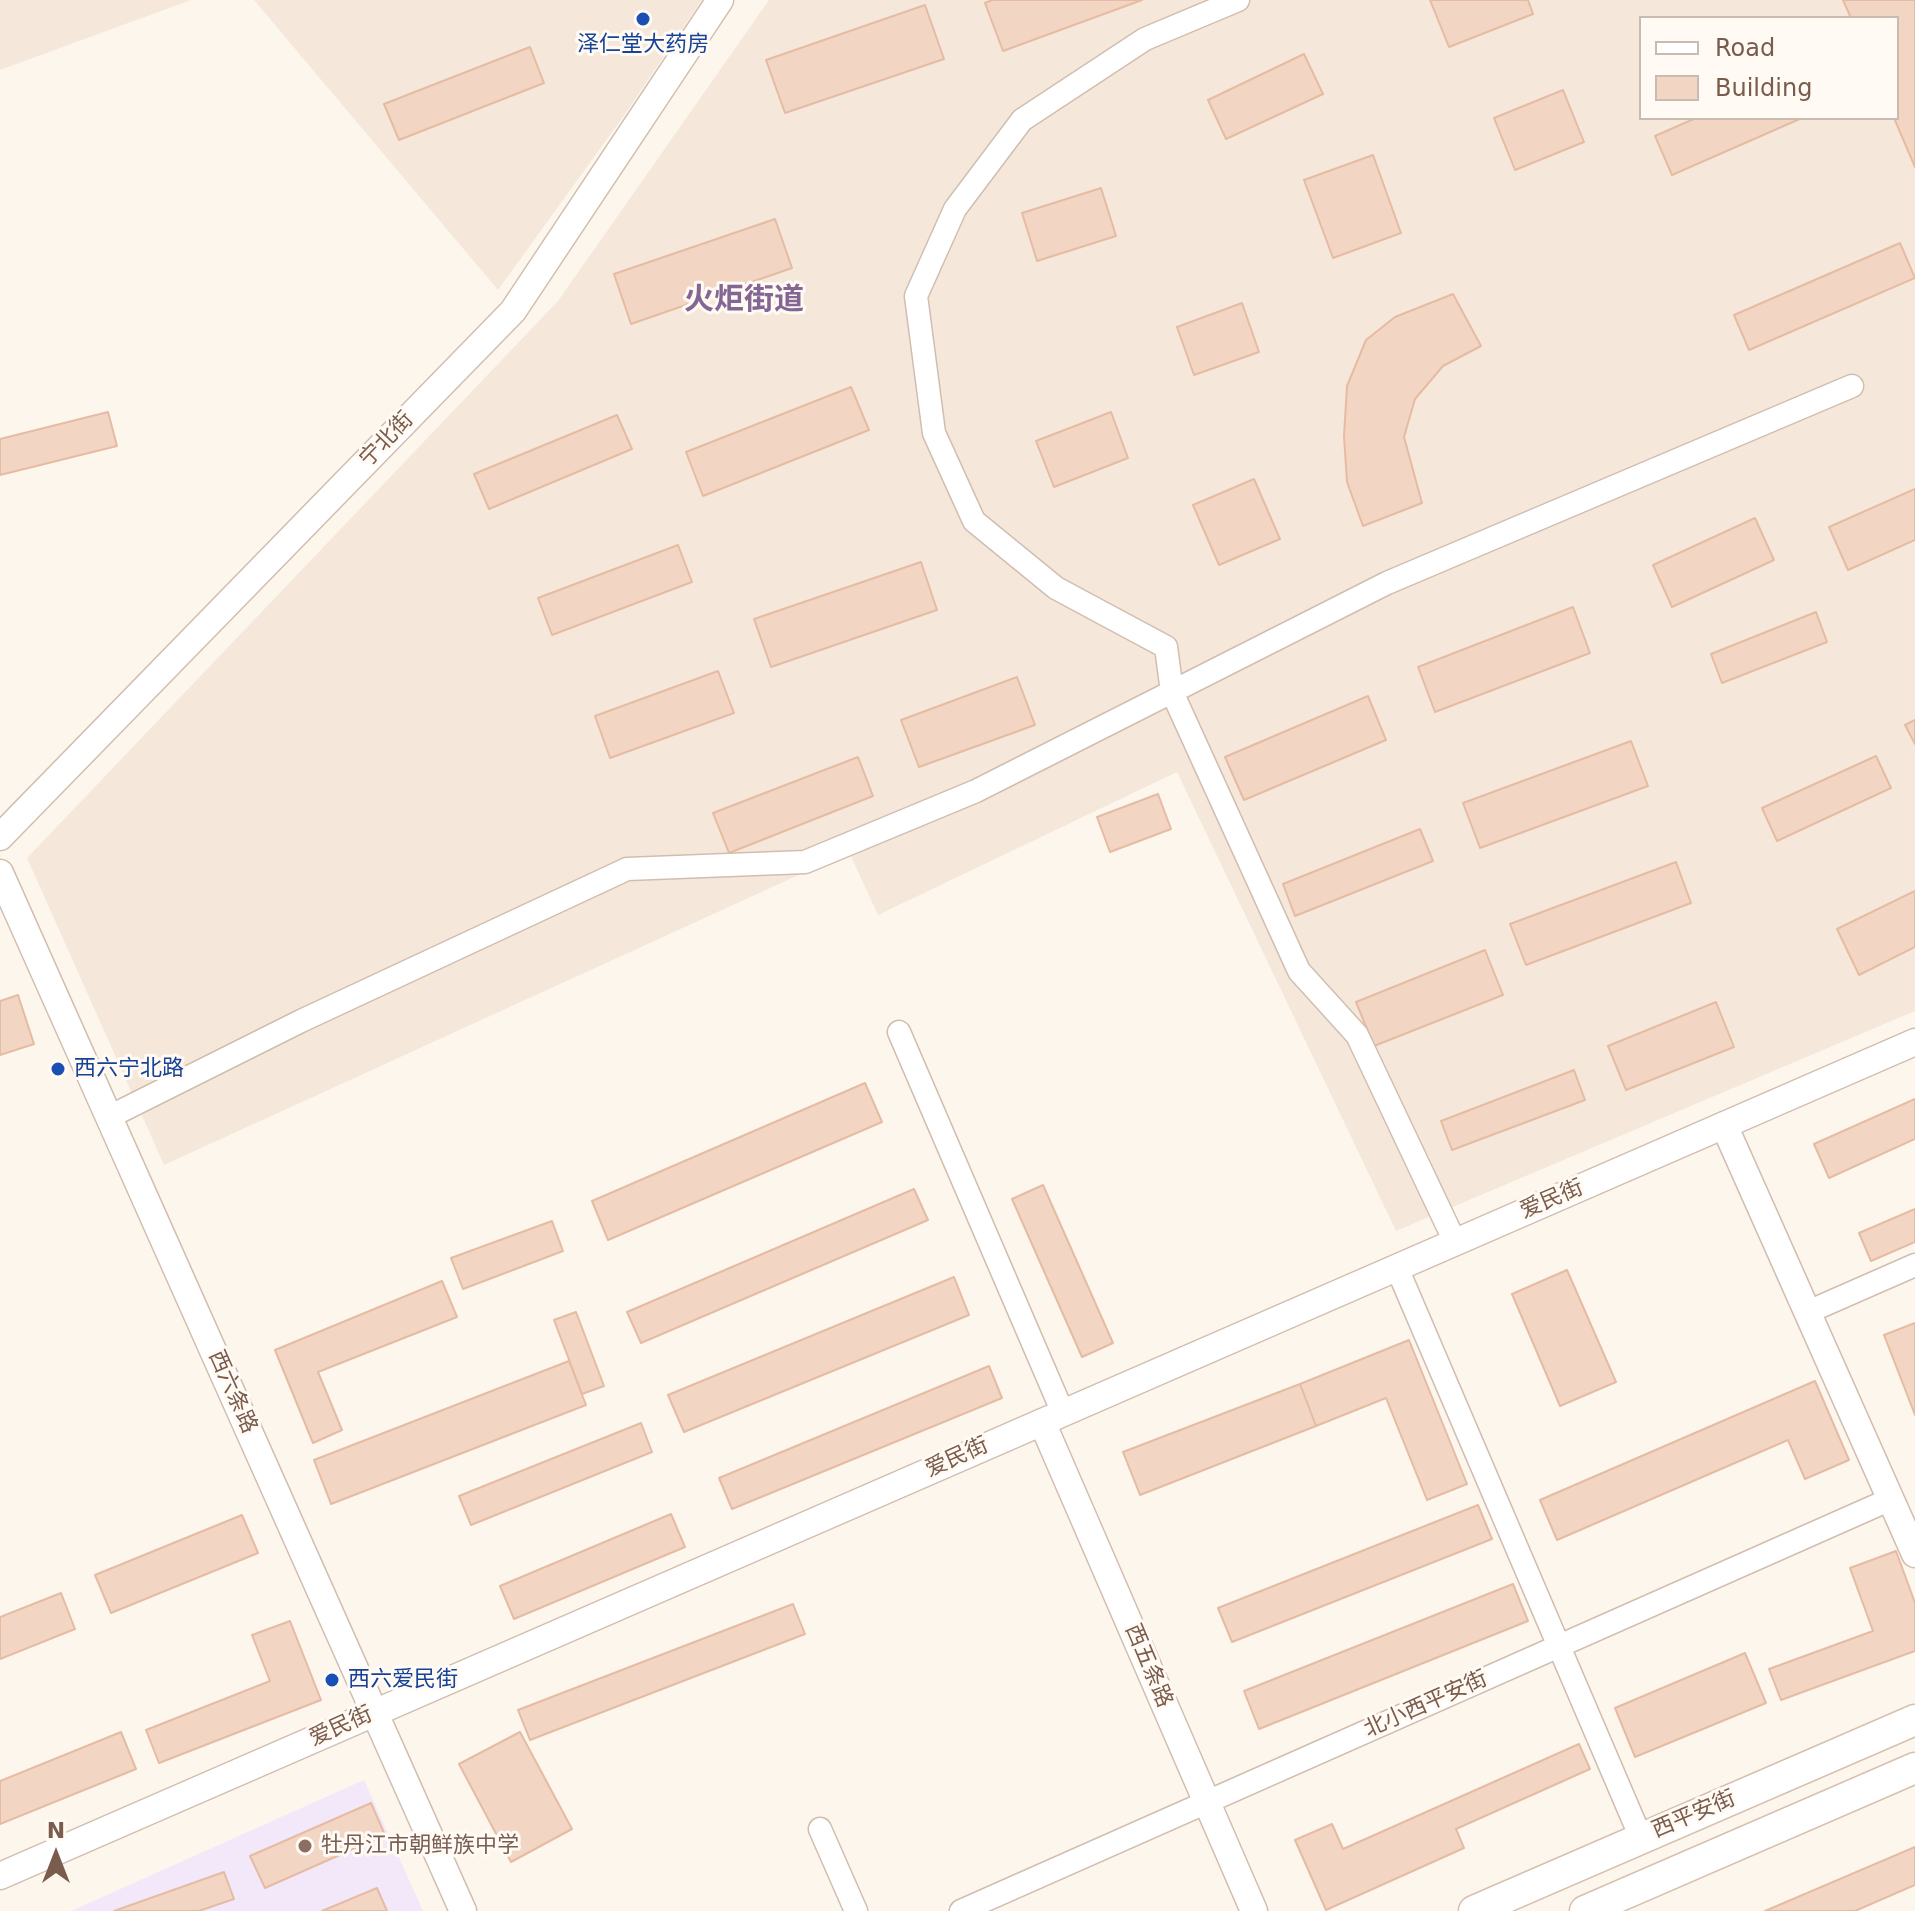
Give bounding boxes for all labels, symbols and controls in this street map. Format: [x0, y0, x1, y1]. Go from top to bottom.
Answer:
marker: 泽仁堂大药房 [634, 10, 652, 28]
legend [1639, 16, 1899, 120]
place label: 泽仁堂大药房 [577, 32, 709, 58]
text: Road [1715, 34, 1775, 62]
text: Building [1715, 74, 1812, 102]
district label: 火炬街道 [684, 283, 804, 319]
street label: 宁北街 [355, 407, 419, 473]
place label: 西六宁北路 [74, 1056, 184, 1082]
marker: 西六宁北路 [49, 1060, 67, 1078]
street label: 爱民街 [1516, 1175, 1588, 1225]
street label: 西六条路 [202, 1346, 262, 1438]
street label: 爱民街 [921, 1433, 993, 1483]
street label: 西五条路 [1119, 1620, 1177, 1712]
street label: 北小西平安街 [1360, 1666, 1492, 1744]
place label: 西六爱民街 [348, 1667, 458, 1693]
marker: 西六爱民街 [323, 1671, 341, 1689]
street label: 爱民街 [305, 1702, 377, 1752]
street label: 西平安街 [1648, 1786, 1740, 1844]
north arrow [16, 1815, 96, 1895]
text: N [47, 1818, 65, 1843]
place label: 牡丹江市朝鲜族中学 [321, 1833, 519, 1859]
marker: 牡丹江市朝鲜族中学 [296, 1837, 314, 1855]

